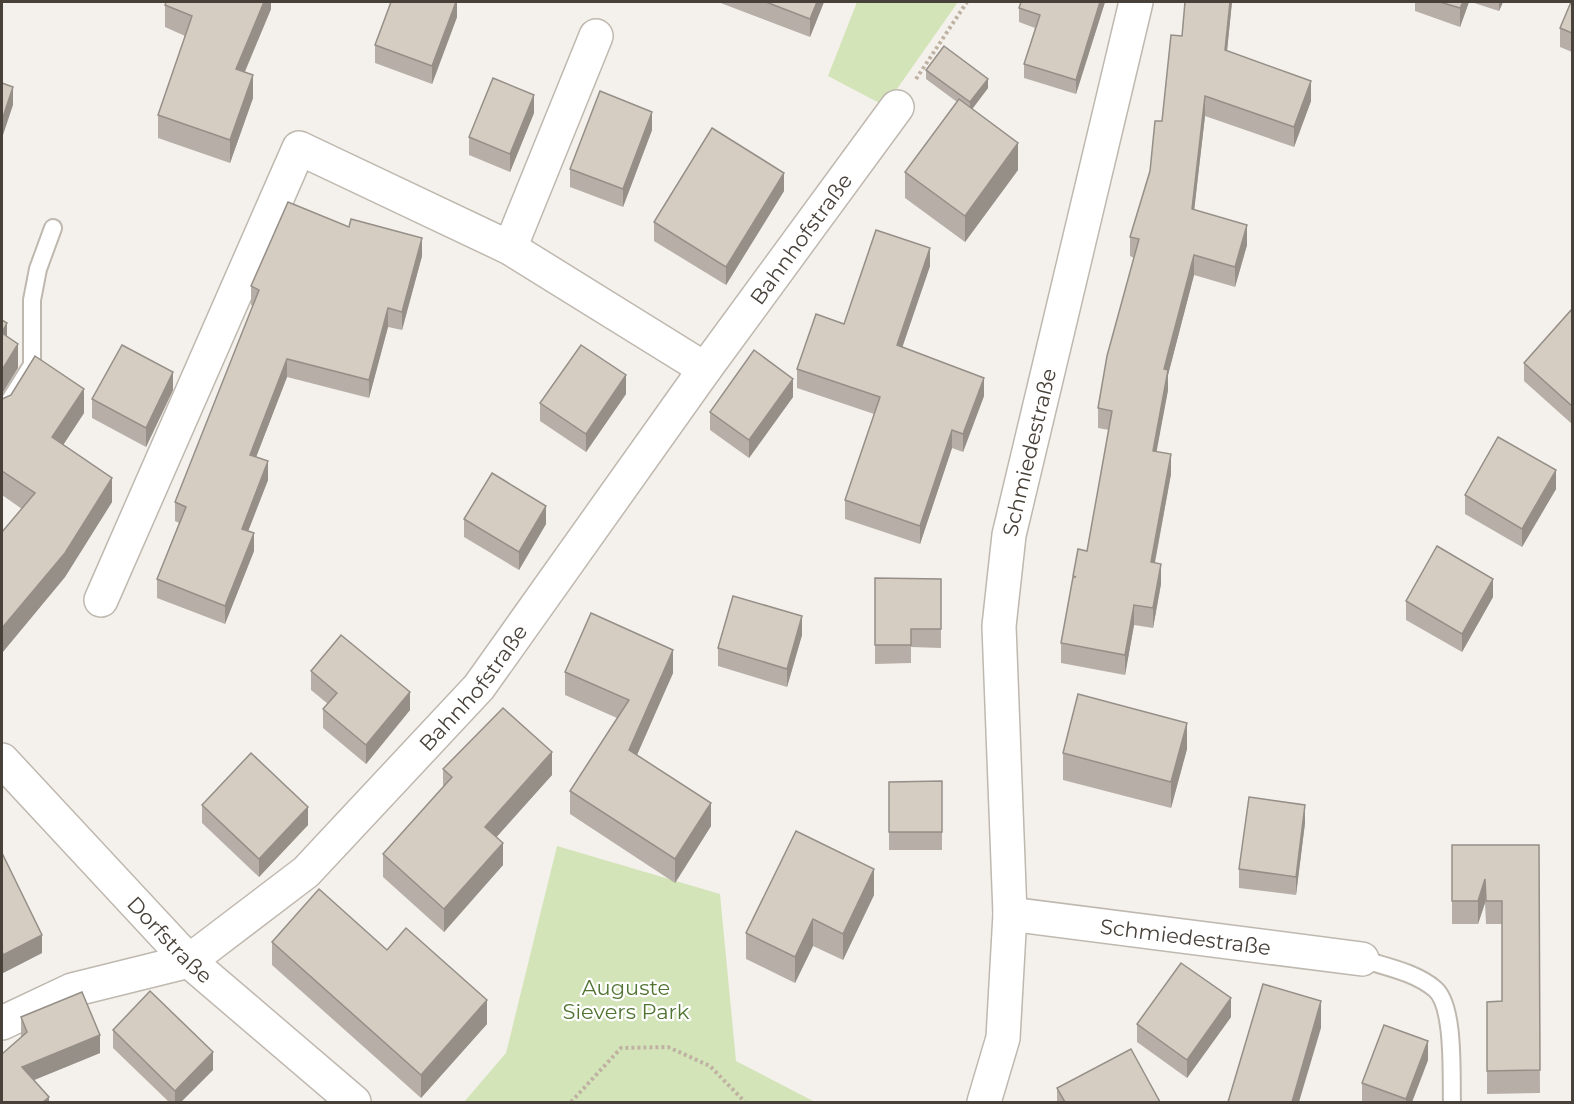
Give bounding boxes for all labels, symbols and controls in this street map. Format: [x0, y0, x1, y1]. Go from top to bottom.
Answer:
street label: Bahnhofstraße [744, 168, 857, 309]
street label: Schmiedestraße [997, 366, 1061, 539]
street label: Bahnhofstraße [414, 619, 532, 756]
street label: Dorfstraße [122, 891, 218, 988]
street label: Schmiedestraße [1099, 913, 1272, 960]
park label: Auguste Sievers Park [563, 975, 690, 1024]

